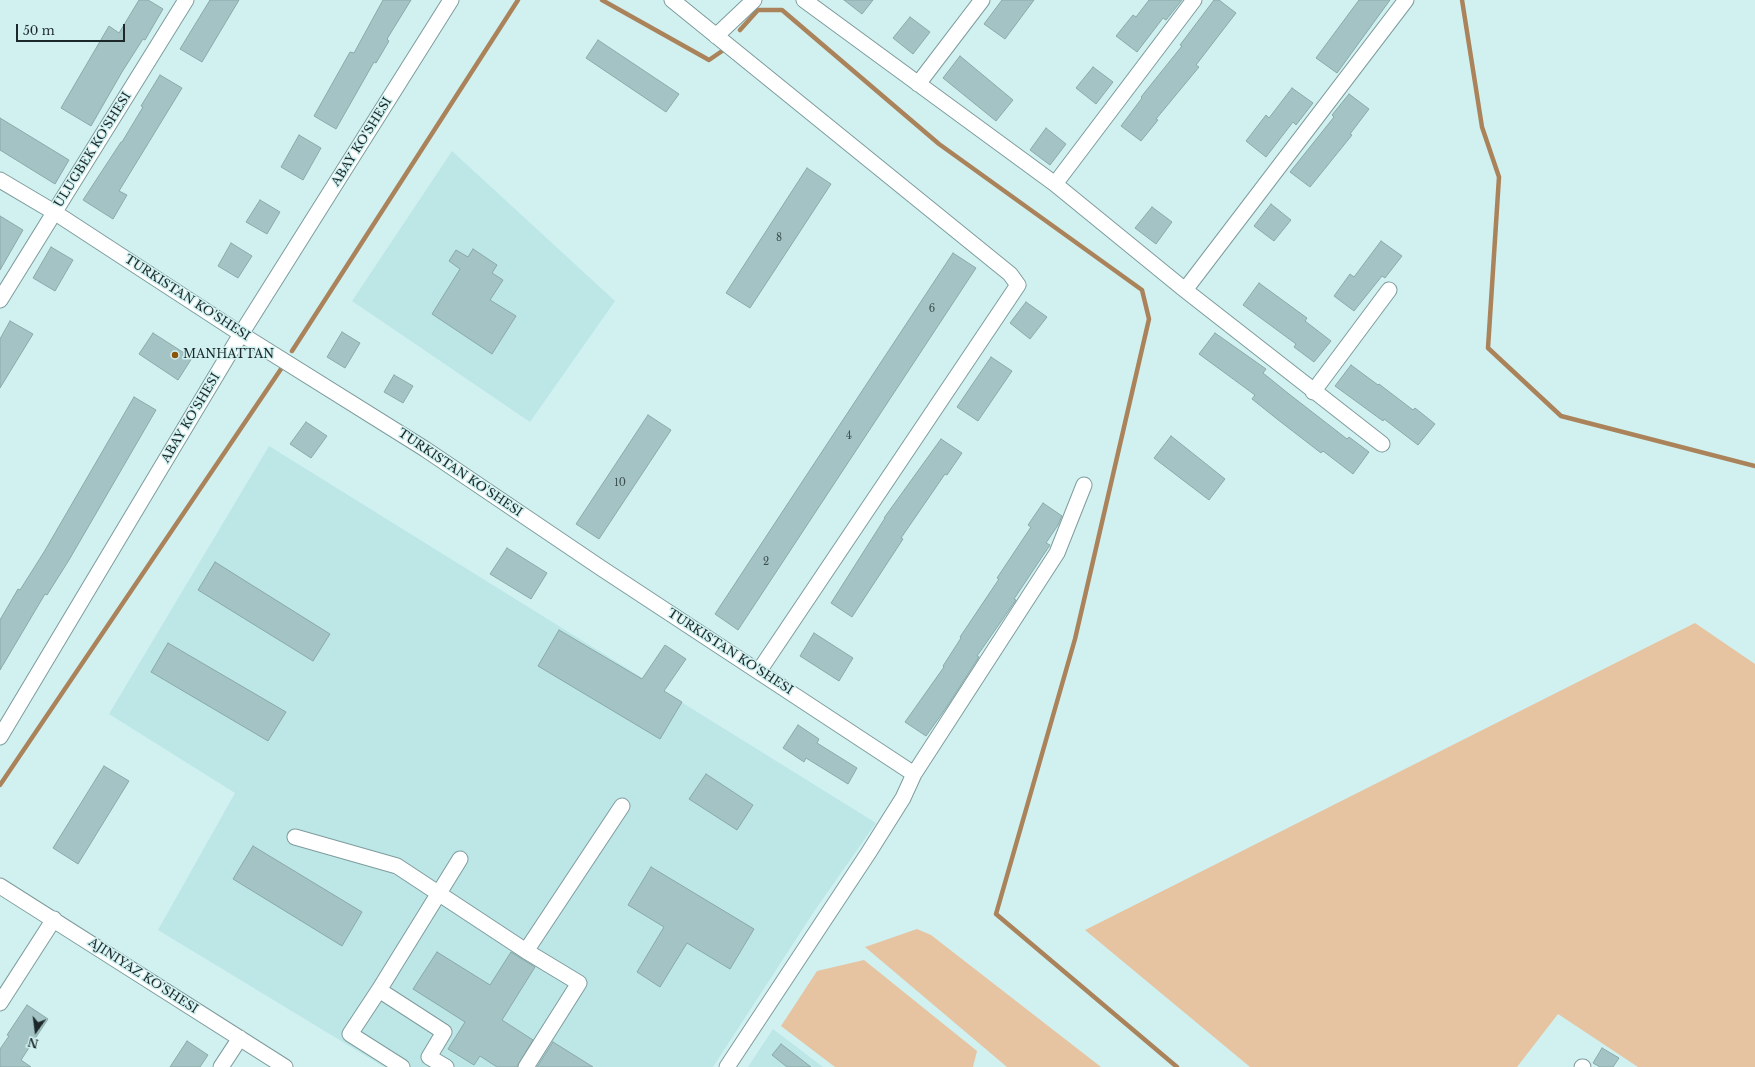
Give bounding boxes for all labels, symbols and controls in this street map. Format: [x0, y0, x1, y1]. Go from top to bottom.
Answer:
scale bar [18, 16, 127, 42]
text: 50 m [23, 23, 55, 38]
street label: ULUGBEK KO'SHESI [52, 90, 134, 210]
street label: ABAY KO'SHESI [329, 95, 395, 189]
house number: 8 [776, 232, 782, 244]
street label: TURKISTAN KO'SHESI [122, 252, 252, 344]
house number: 6 [929, 303, 935, 315]
place label: MANHATTAN [183, 348, 274, 362]
marker: MANHATTAN [170, 350, 180, 360]
street label: ABAY KO'SHESI [159, 371, 223, 465]
street label: TURKISTAN KO'SHESI [395, 426, 525, 520]
house number: 4 [846, 430, 852, 442]
house number: 10 [614, 477, 626, 489]
house number: 2 [763, 556, 769, 568]
street label: TURKISTAN KO'SHESI [665, 606, 795, 698]
street label: AJINIYAZ KO'SHESI [86, 935, 200, 1017]
north arrow [16, 1011, 56, 1051]
text: N [26, 1035, 40, 1051]

